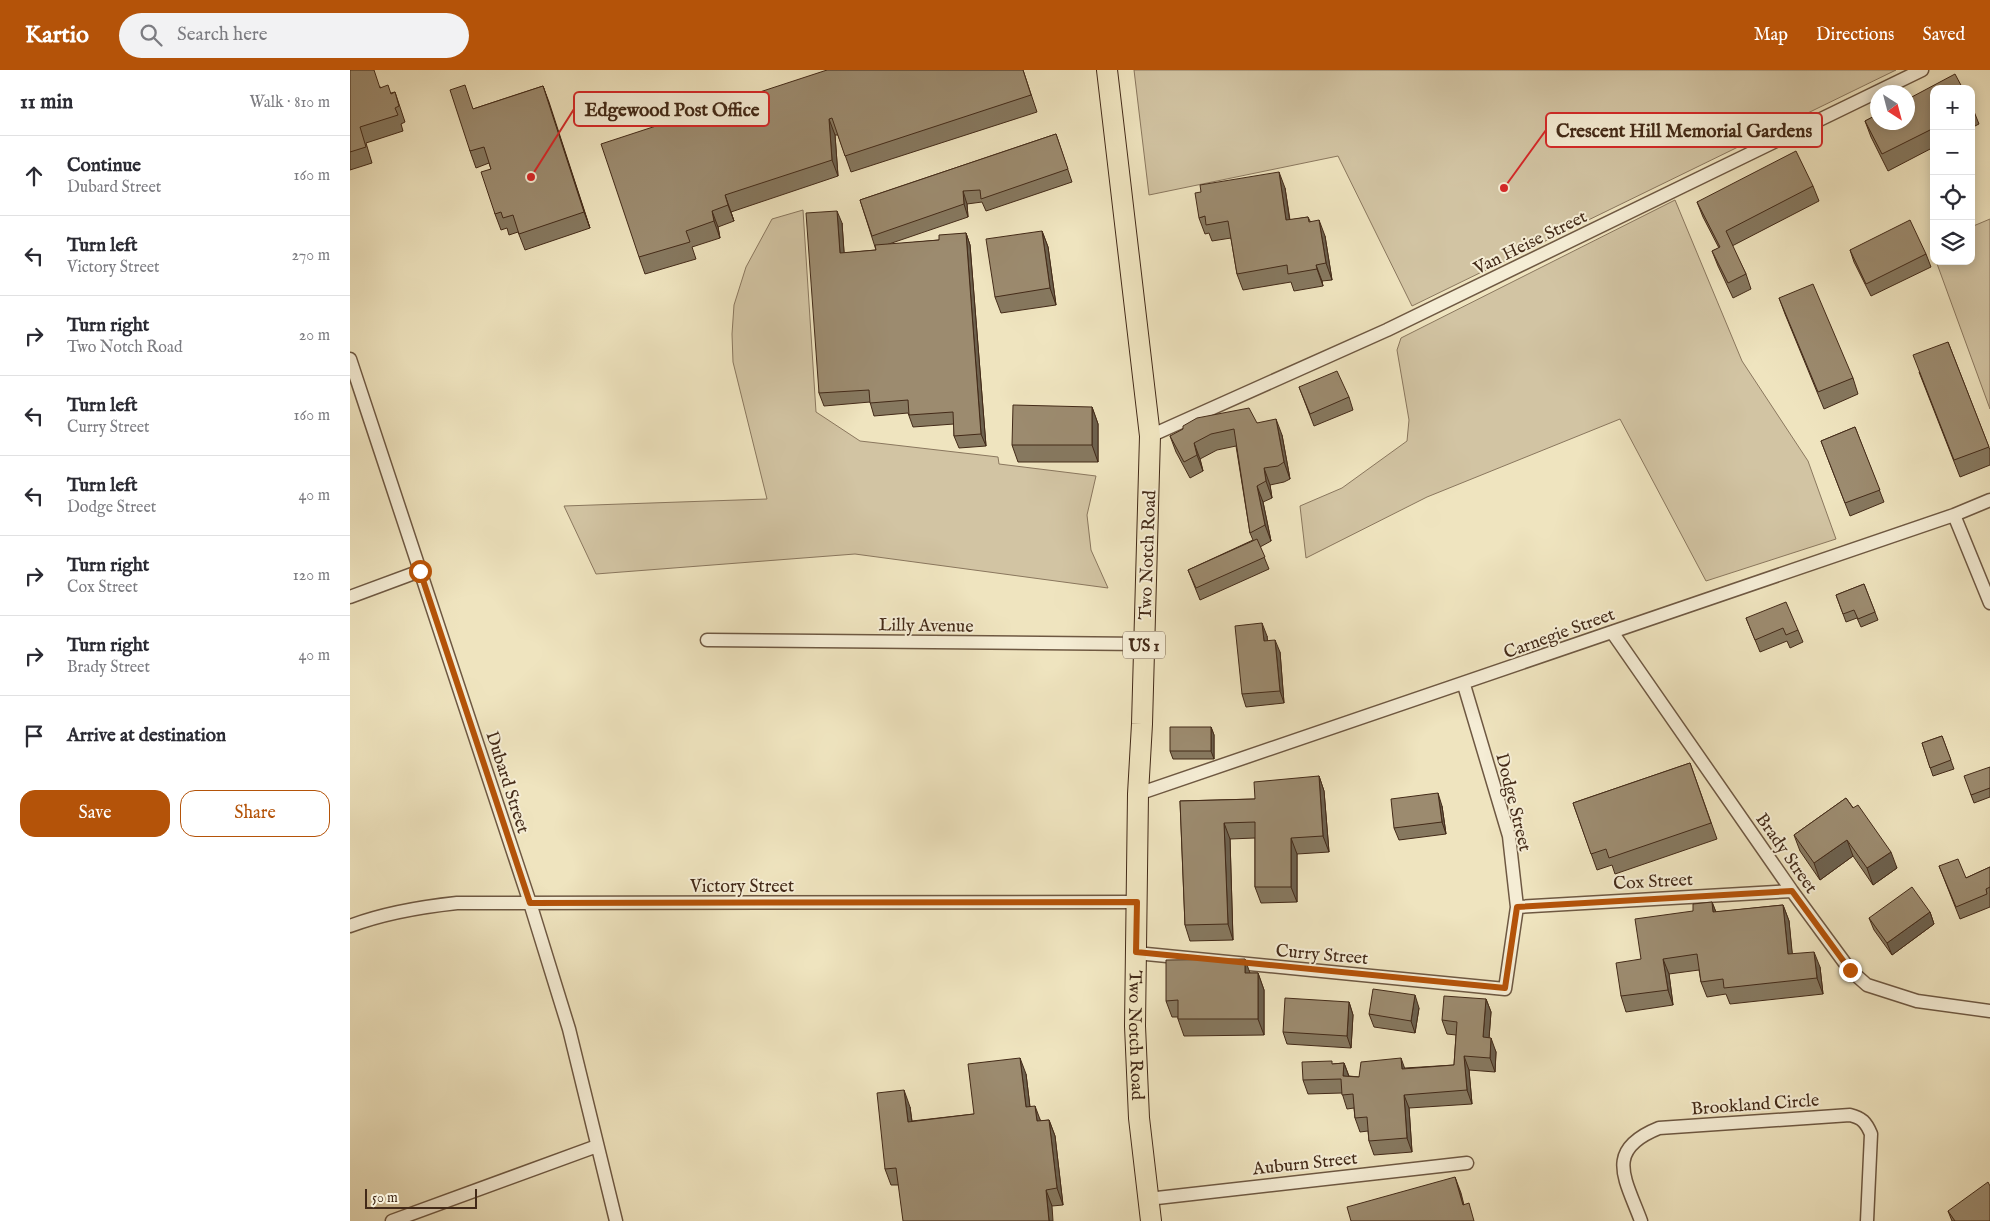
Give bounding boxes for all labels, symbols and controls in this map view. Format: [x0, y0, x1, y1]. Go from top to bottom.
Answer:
search box [119, 13, 469, 58]
text: Kartio [25, 20, 89, 51]
icon: search [137, 21, 165, 49]
text: Search here [177, 23, 268, 47]
text: Map [1754, 24, 1788, 47]
text: Directions [1816, 24, 1894, 47]
text: Saved [1922, 24, 1965, 47]
north arrow [1870, 85, 1915, 130]
map controls [1930, 85, 1975, 265]
button: + [1930, 85, 1975, 130]
text: 11 min [20, 89, 73, 116]
callout: Edgewood Post Office [574, 92, 769, 126]
text: Walk · 810 m [250, 93, 330, 113]
text: Edgewood Post Office [584, 99, 760, 123]
callout: Crescent Hill Memorial Gardens [1546, 113, 1822, 147]
text: Crescent Hill Memorial Gardens [1556, 120, 1812, 144]
button: − [1930, 130, 1975, 175]
text: Continue [67, 154, 141, 178]
icon: ahead [20, 162, 48, 190]
text: 160 m [294, 166, 330, 186]
button: locate [1930, 175, 1975, 220]
text: Dubard Street [67, 178, 161, 198]
street label: Van Heise Street [1469, 206, 1591, 281]
button: layers [1930, 220, 1975, 265]
text: Turn left [67, 234, 138, 258]
icon: left [20, 242, 48, 270]
text: 270 m [291, 246, 330, 266]
text: Victory Street [67, 258, 160, 278]
text: Turn right [67, 314, 149, 338]
icon: right [20, 322, 48, 350]
text: 20 m [299, 326, 330, 346]
text: Two Notch Road [67, 338, 182, 358]
text: Turn left [67, 394, 138, 418]
icon: left [20, 402, 48, 430]
text: 160 m [294, 406, 330, 426]
text: Curry Street [67, 418, 150, 438]
text: Turn left [67, 474, 138, 498]
icon: left [20, 482, 48, 510]
text: 40 m [298, 486, 330, 506]
street label: Two Notch Road [1135, 489, 1162, 620]
text: Dodge Street [67, 498, 156, 518]
text: Turn right [67, 554, 149, 578]
route start [409, 560, 432, 583]
icon: right [20, 562, 48, 590]
text: 120 m [293, 566, 330, 586]
text: Cox Street [67, 578, 138, 598]
street label: Carnegie Street [1501, 604, 1618, 665]
street label: Lilly Avenue [878, 614, 974, 639]
road number: US 1 [1123, 632, 1165, 658]
text: Turn right [67, 634, 149, 658]
icon: right [20, 642, 48, 670]
text: 40 m [298, 646, 330, 666]
text: Brady Street [67, 658, 150, 678]
icon: arrive [20, 722, 48, 750]
text: Arrive at destination [67, 724, 226, 748]
street label: Dubard Street [479, 728, 534, 836]
street label: Dodge Street [1489, 751, 1536, 854]
button: Save [20, 790, 170, 837]
button: Share [180, 790, 330, 837]
street label: Brady Street [1750, 809, 1822, 899]
street label: Cox Street [1613, 869, 1694, 896]
street label: Victory Street [689, 876, 794, 899]
street label: Curry Street [1275, 940, 1369, 971]
route end [1839, 959, 1862, 982]
street label: Two Notch Road [1122, 970, 1148, 1101]
street label: Brookland Circle [1690, 1090, 1820, 1121]
street label: Auburn Street [1251, 1148, 1359, 1182]
scale bar [365, 1186, 478, 1209]
text: 50 m [372, 1189, 398, 1207]

